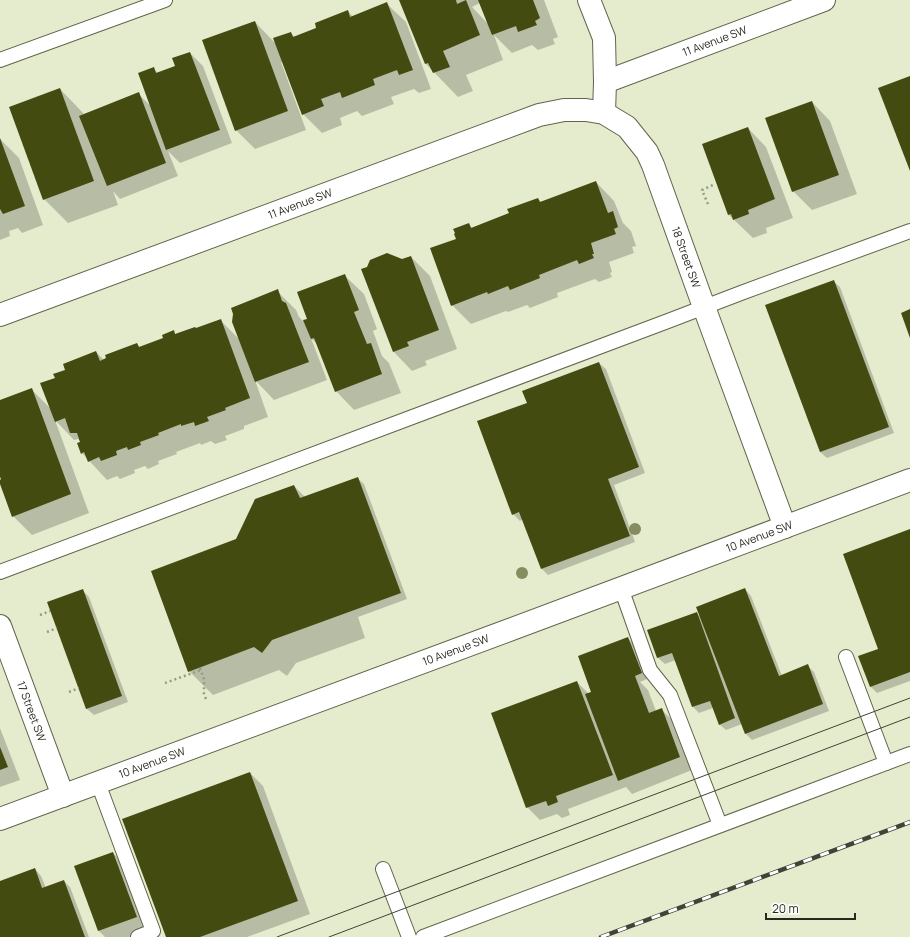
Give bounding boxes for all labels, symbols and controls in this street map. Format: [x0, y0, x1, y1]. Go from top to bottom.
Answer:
street label: 11 Avenue SW [680, 21, 749, 59]
street label: 11 Avenue SW [266, 184, 335, 222]
street label: 18 Street SW [669, 224, 705, 291]
street label: 10 Avenue SW [724, 516, 795, 555]
street label: 10 Avenue SW [420, 630, 492, 669]
street label: 17 Street SW [14, 679, 50, 744]
street label: 10 Avenue SW [116, 743, 188, 781]
scale bar [766, 895, 855, 921]
text: 20 m [772, 900, 799, 917]

